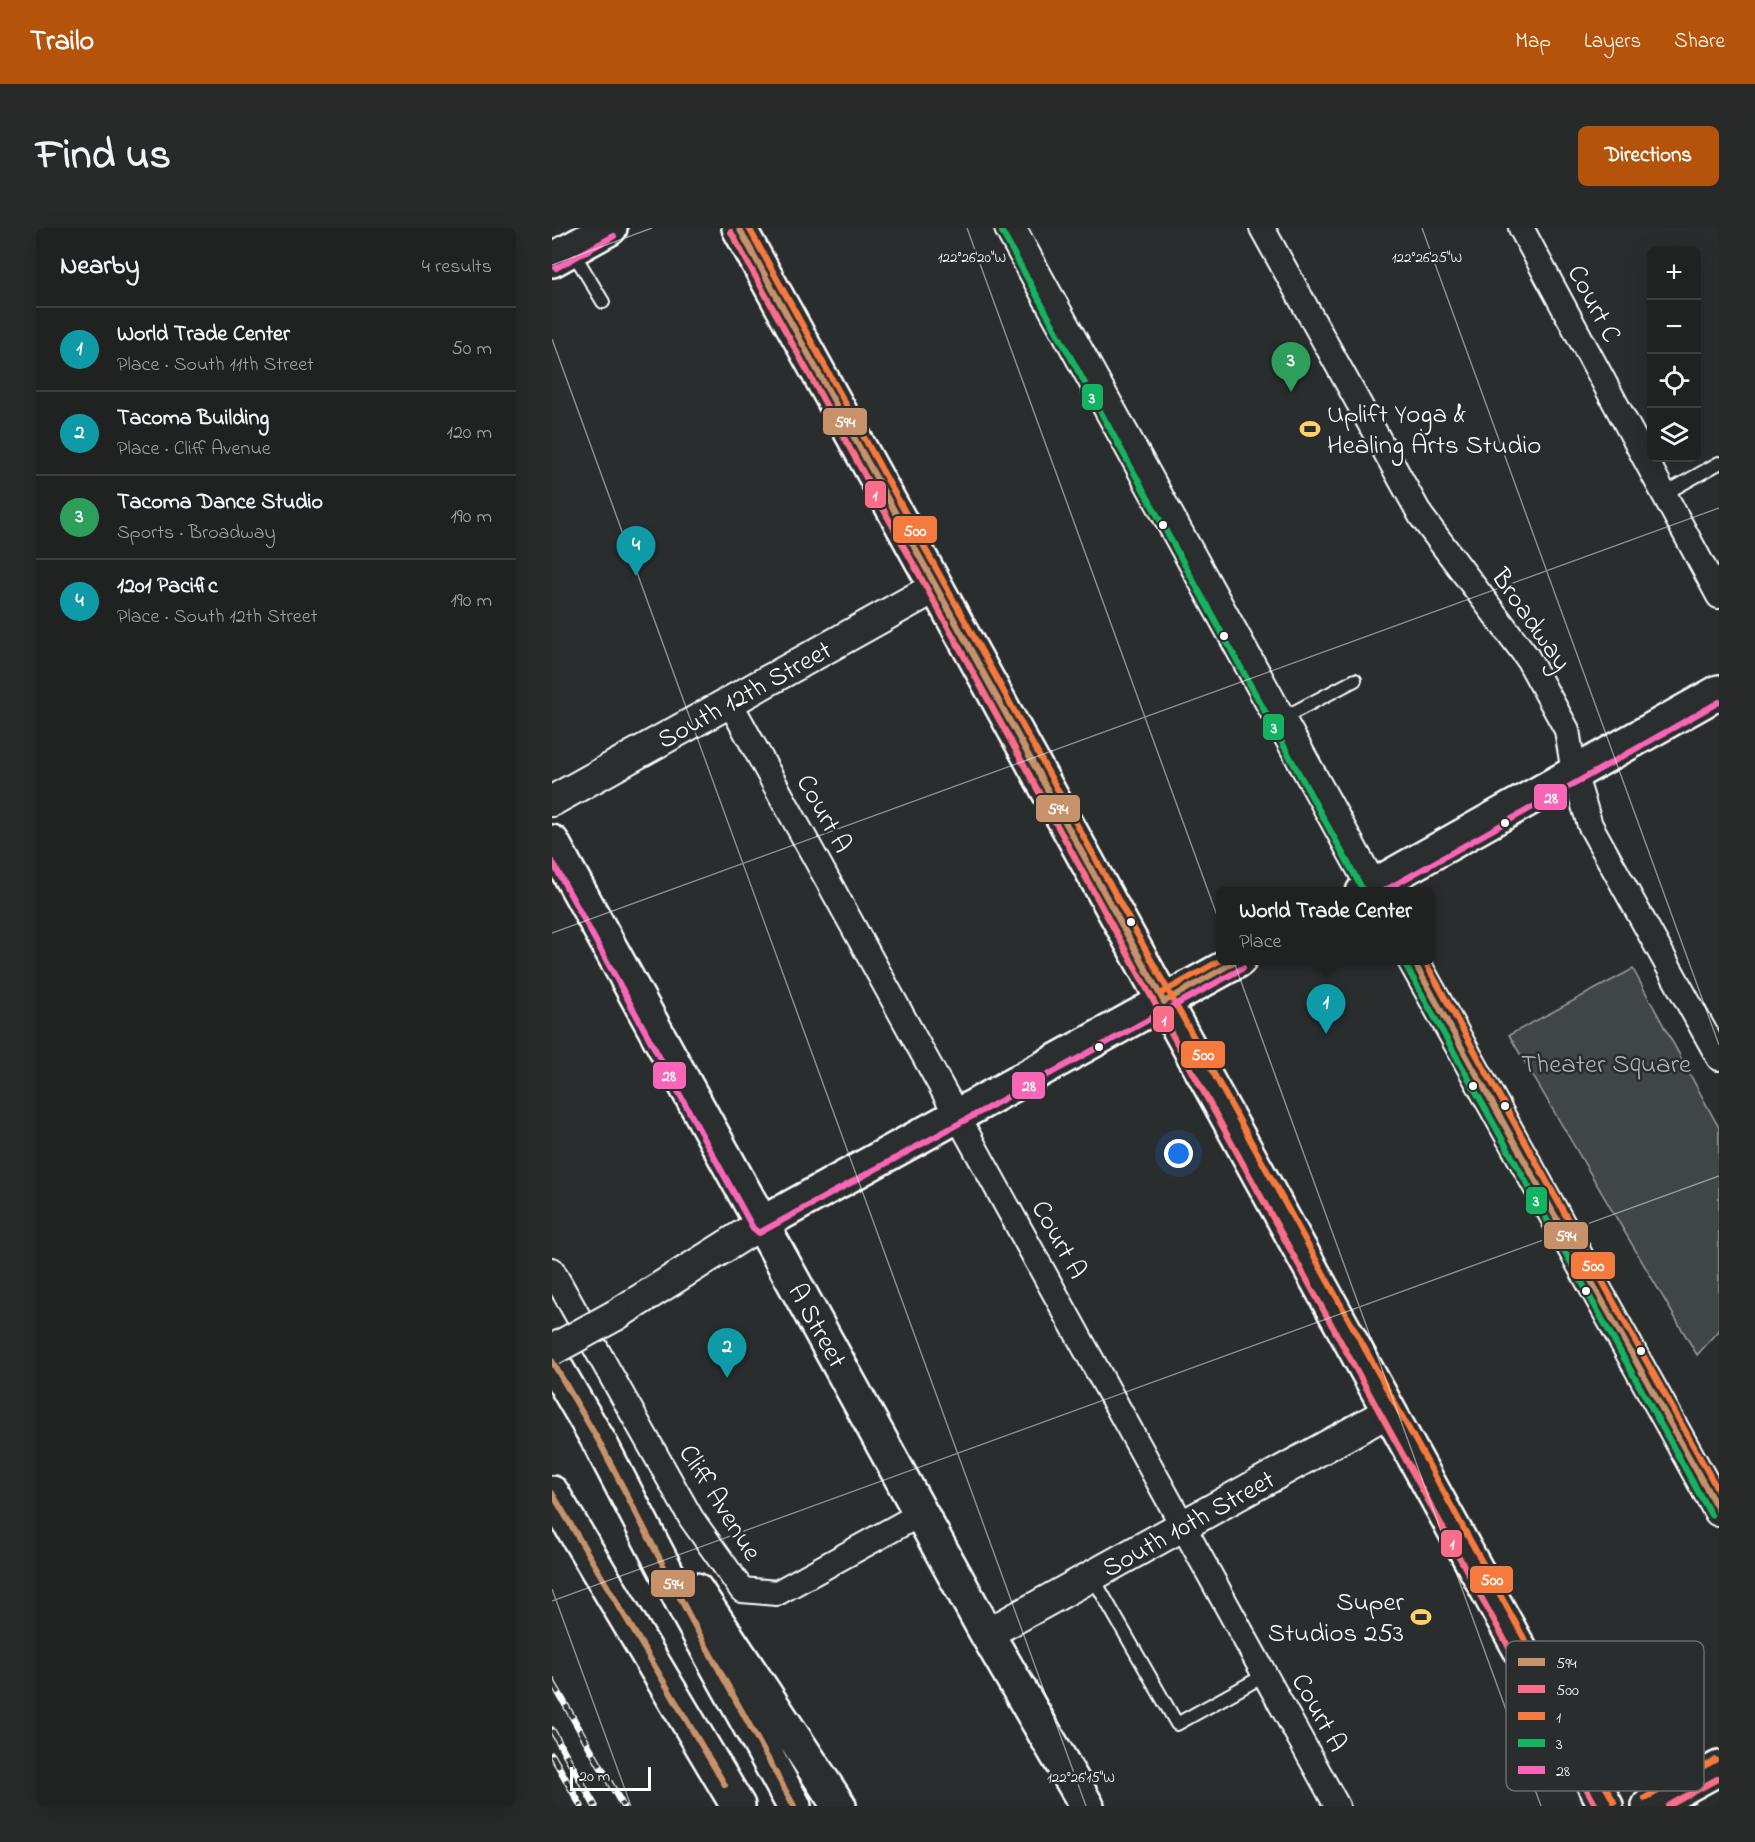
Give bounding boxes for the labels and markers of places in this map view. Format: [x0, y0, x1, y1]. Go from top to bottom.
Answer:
pin: 3 [1272, 342, 1310, 392]
place label: Uplift Yoga & Healing Arts Studio [1327, 396, 1541, 466]
sports icon: Uplift Yoga & Healing Arts Studio [1298, 417, 1322, 441]
unlabelled marker [1157, 519, 1169, 531]
pin: 4 [616, 526, 656, 576]
unlabelled marker [1218, 630, 1230, 642]
unlabelled marker [1499, 817, 1511, 829]
unlabelled marker [1125, 916, 1137, 928]
pin: 1 [1306, 984, 1346, 1034]
unlabelled marker [1093, 1041, 1105, 1053]
unlabelled marker [1467, 1080, 1479, 1092]
unlabelled marker [1499, 1100, 1511, 1112]
unlabelled marker [1580, 1285, 1592, 1297]
pin: 2 [708, 1328, 747, 1378]
unlabelled marker [1635, 1345, 1647, 1357]
place label: Super Studios 253 [1268, 1584, 1405, 1654]
sports icon: Super Studios 253 [1409, 1605, 1433, 1629]

